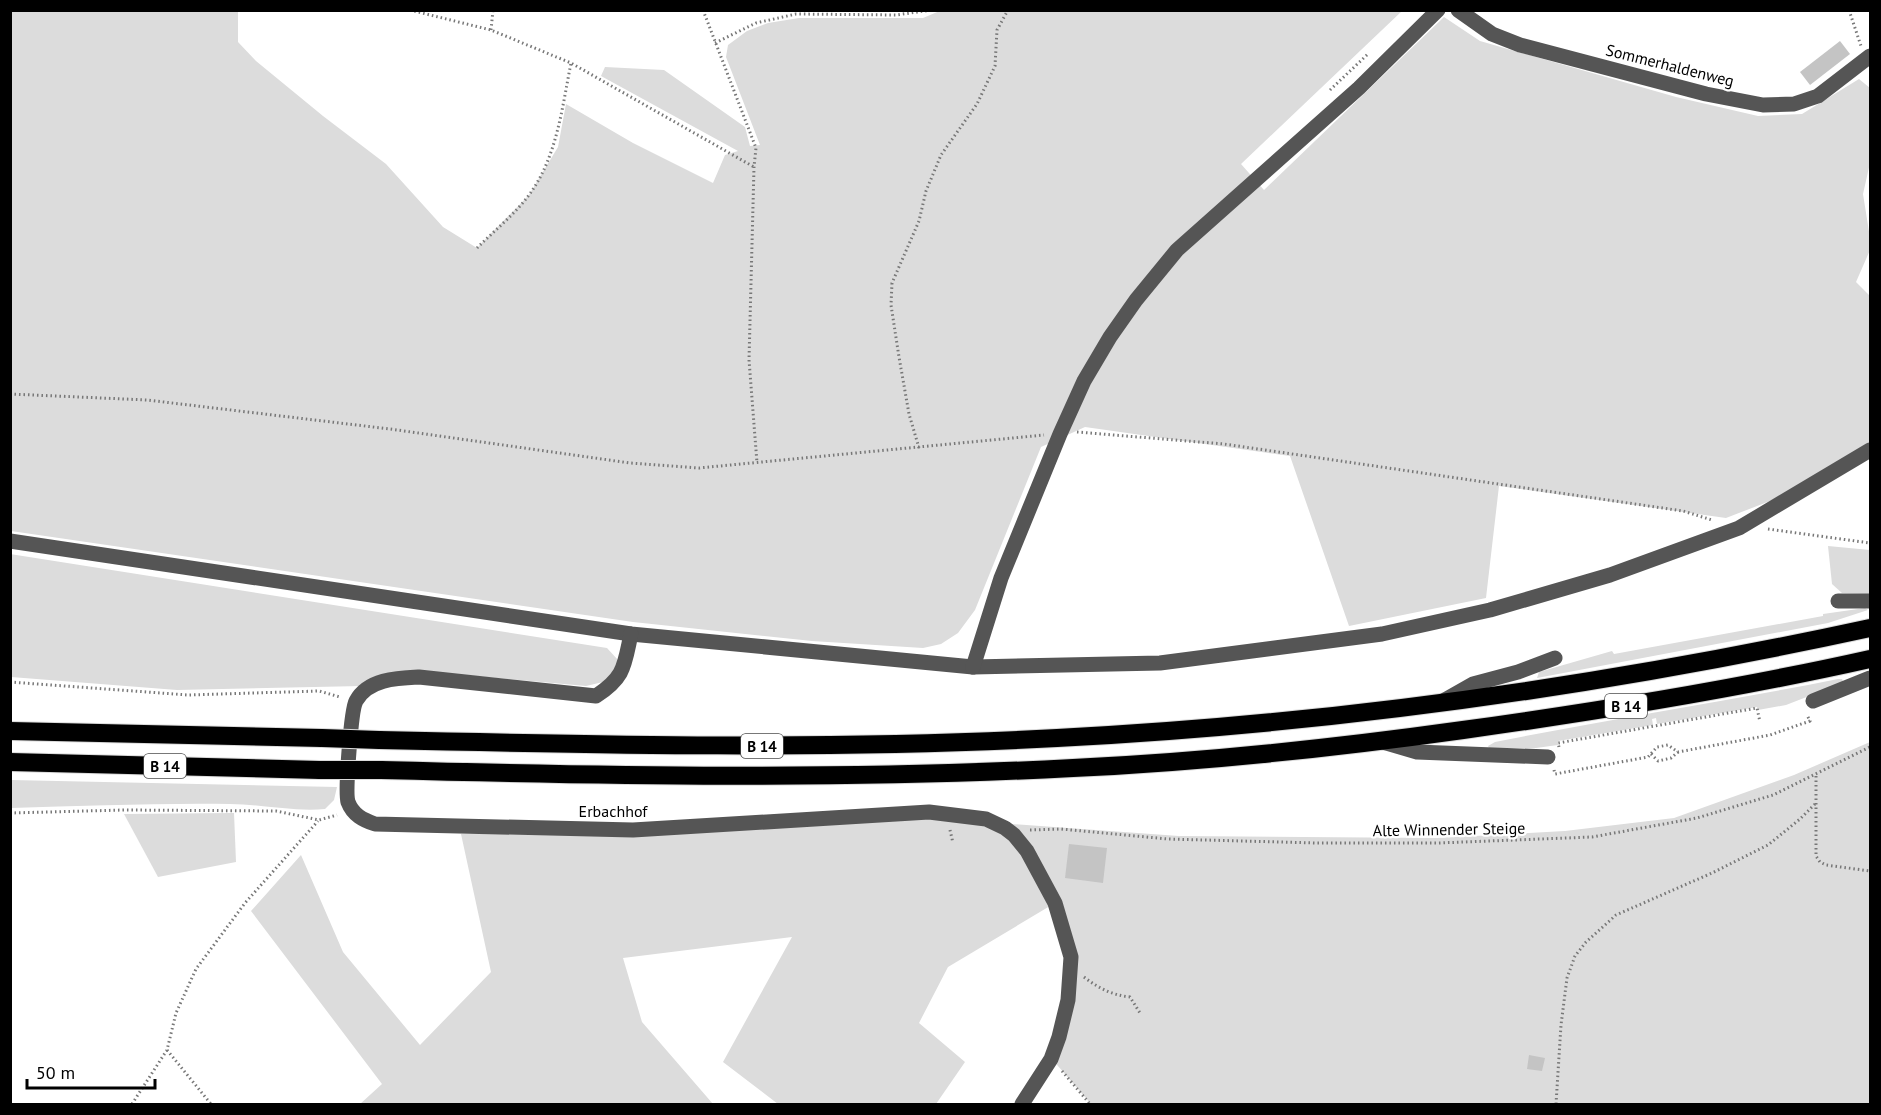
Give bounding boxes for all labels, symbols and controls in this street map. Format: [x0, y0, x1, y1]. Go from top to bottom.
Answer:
street label: Sommerhaldenweg [1604, 39, 1736, 91]
road number: B 14 [1605, 694, 1647, 718]
road number: B 14 [741, 734, 783, 758]
road number: B 14 [144, 754, 186, 778]
street label: Erbachhof [579, 801, 648, 821]
street label: Alte Winnender Steige [1373, 818, 1525, 840]
scale bar [27, 1052, 154, 1090]
text: 50 m [36, 1061, 75, 1084]

